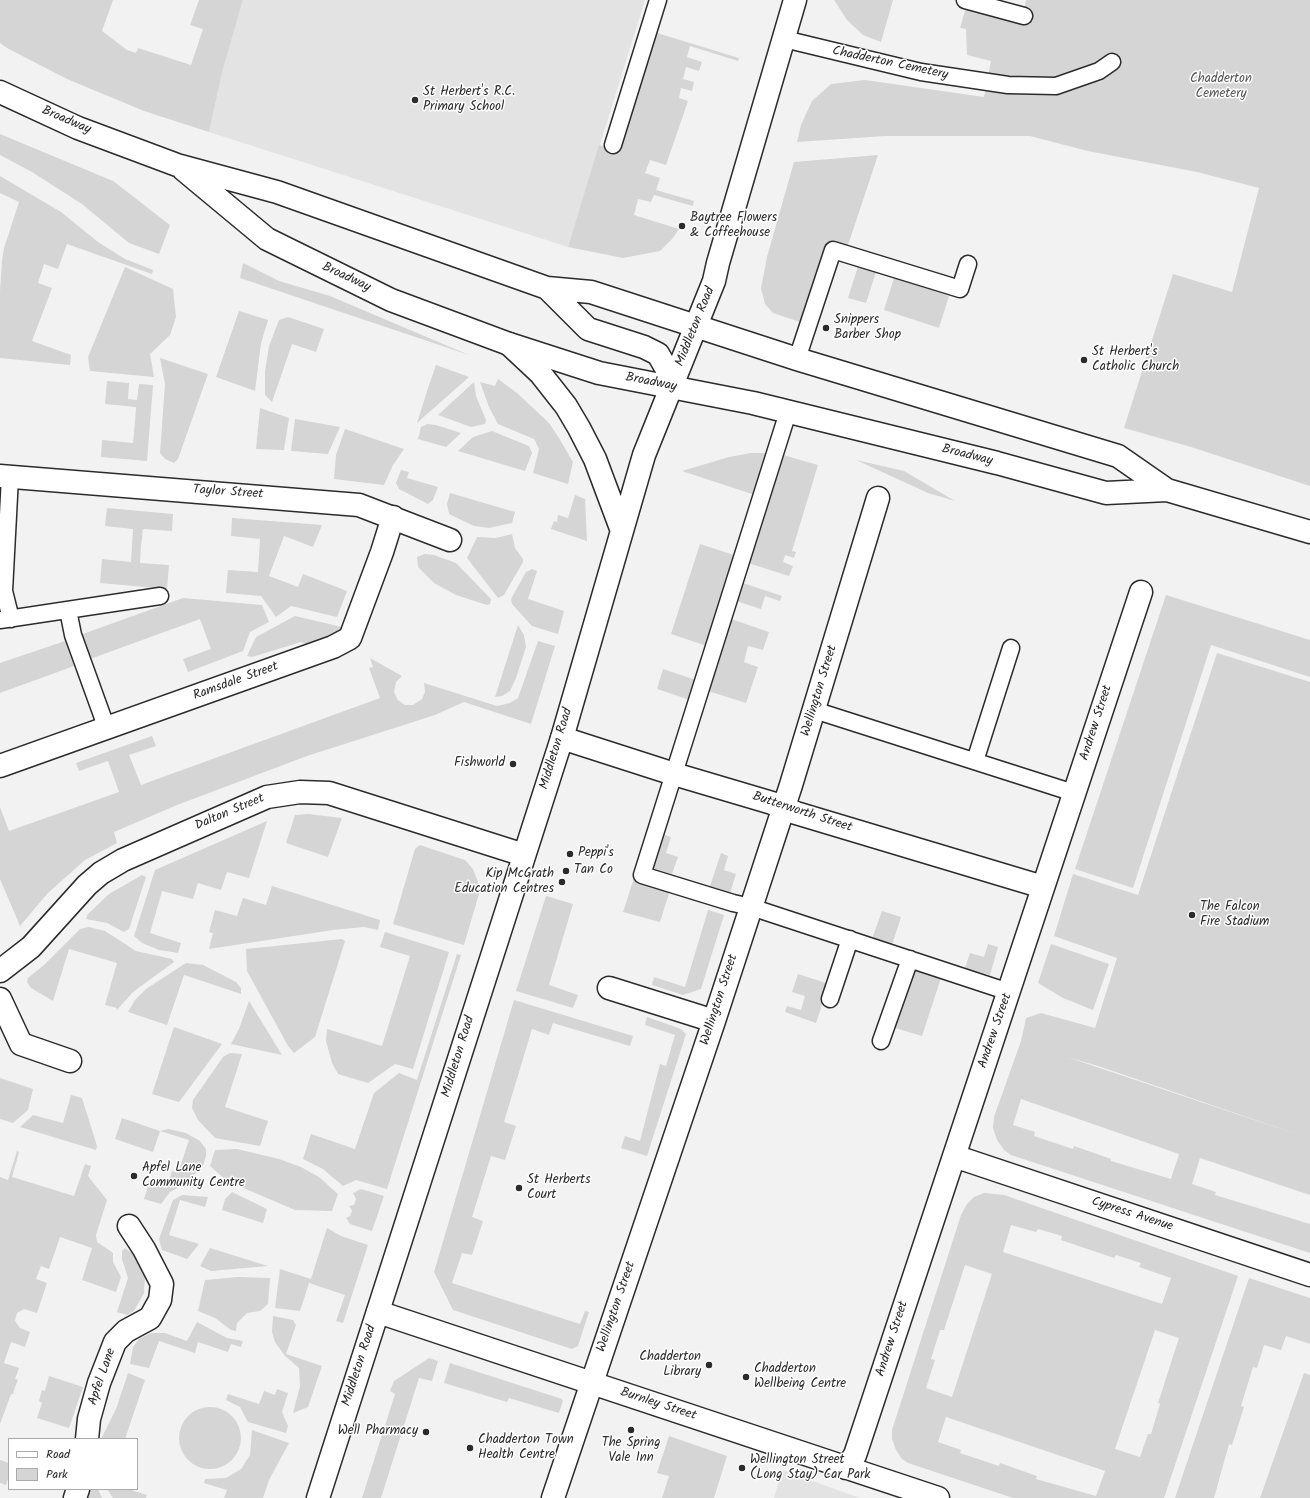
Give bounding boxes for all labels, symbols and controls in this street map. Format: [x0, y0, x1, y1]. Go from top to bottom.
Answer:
street label: Chadderton Cemetery [831, 44, 949, 84]
park label: Chadderton Cemetery [1190, 72, 1252, 103]
place label: St Herbert's R.C. Primary School [423, 85, 515, 116]
marker: St Herbert's R.C. Primary School [410, 95, 420, 105]
street label: Broadway [39, 104, 93, 138]
place label: Baytree Flowers & Coffeehouse [690, 211, 777, 242]
marker: Baytree Flowers & Coffeehouse [677, 221, 687, 231]
street label: Broadway [319, 260, 373, 296]
street label: Middleton Road [673, 285, 719, 369]
place label: Snippers Barber Shop [834, 313, 901, 344]
marker: Snippers Barber Shop [821, 323, 831, 333]
place label: St Herbert's Catholic Church [1092, 345, 1179, 376]
marker: St Herbert's Catholic Church [1079, 355, 1089, 365]
street label: Broadway [624, 370, 678, 396]
street label: Broadway [940, 442, 994, 470]
street label: Taylor Street [192, 483, 264, 503]
street label: Wellington Street [799, 643, 841, 739]
street label: Ramsdale Street [191, 659, 281, 705]
street label: Andrew Street [1077, 683, 1117, 763]
street label: Middleton Road [537, 706, 577, 792]
place label: Fishworld [454, 756, 505, 772]
marker: Fishworld [508, 759, 518, 769]
street label: Butterworth Street [750, 790, 854, 836]
street label: Dalton Street [193, 791, 267, 835]
place label: Peppi's [578, 846, 614, 862]
marker: Peppi's [565, 849, 575, 859]
place label: Tan Co [574, 863, 613, 879]
marker: Tan Co [561, 866, 571, 876]
place label: Kip McGrath Education Centres [454, 867, 554, 898]
marker: Kip McGrath Education Centres [557, 877, 567, 887]
place label: The Falcon Fire Stadium [1200, 900, 1269, 931]
marker: The Falcon Fire Stadium [1187, 910, 1197, 920]
street label: Wellington Street [698, 953, 742, 1047]
street label: Andrew Street [976, 991, 1016, 1071]
street label: Middleton Road [439, 1014, 479, 1100]
place label: Apfel Lane Community Centre [142, 1161, 245, 1192]
marker: Apfel Lane Community Centre [129, 1171, 139, 1181]
place label: St Herberts Court [527, 1173, 591, 1204]
marker: St Herberts Court [514, 1183, 524, 1193]
street label: Cypress Avenue [1089, 1194, 1175, 1236]
street label: Wellington Street [594, 1260, 640, 1354]
street label: Andrew Street [873, 1299, 913, 1379]
street label: Middleton Road [340, 1323, 380, 1409]
street label: Apfel Lane [86, 1346, 120, 1408]
place label: Chadderton Library [639, 1350, 701, 1381]
marker: Chadderton Library [704, 1360, 714, 1370]
place label: Chadderton Wellbeing Centre [754, 1362, 846, 1393]
marker: Chadderton Wellbeing Centre [741, 1372, 751, 1382]
street label: Burnley Street [618, 1385, 698, 1425]
place label: Well Pharmacy [338, 1424, 418, 1440]
marker: The Spring Vale Inn [626, 1425, 636, 1435]
marker: Well Pharmacy [421, 1427, 431, 1437]
place label: Chadderton Town Health Centre [478, 1433, 574, 1464]
place label: The Spring Vale Inn [602, 1436, 660, 1467]
legend [8, 1438, 138, 1490]
marker: Chadderton Town Health Centre [465, 1443, 475, 1453]
text: Road [46, 1445, 70, 1464]
place label: Wellington Street (Long Stay) Car Park [750, 1453, 870, 1484]
marker: Wellington Street (Long Stay) Car Park [737, 1463, 747, 1473]
text: Park [46, 1465, 68, 1484]

